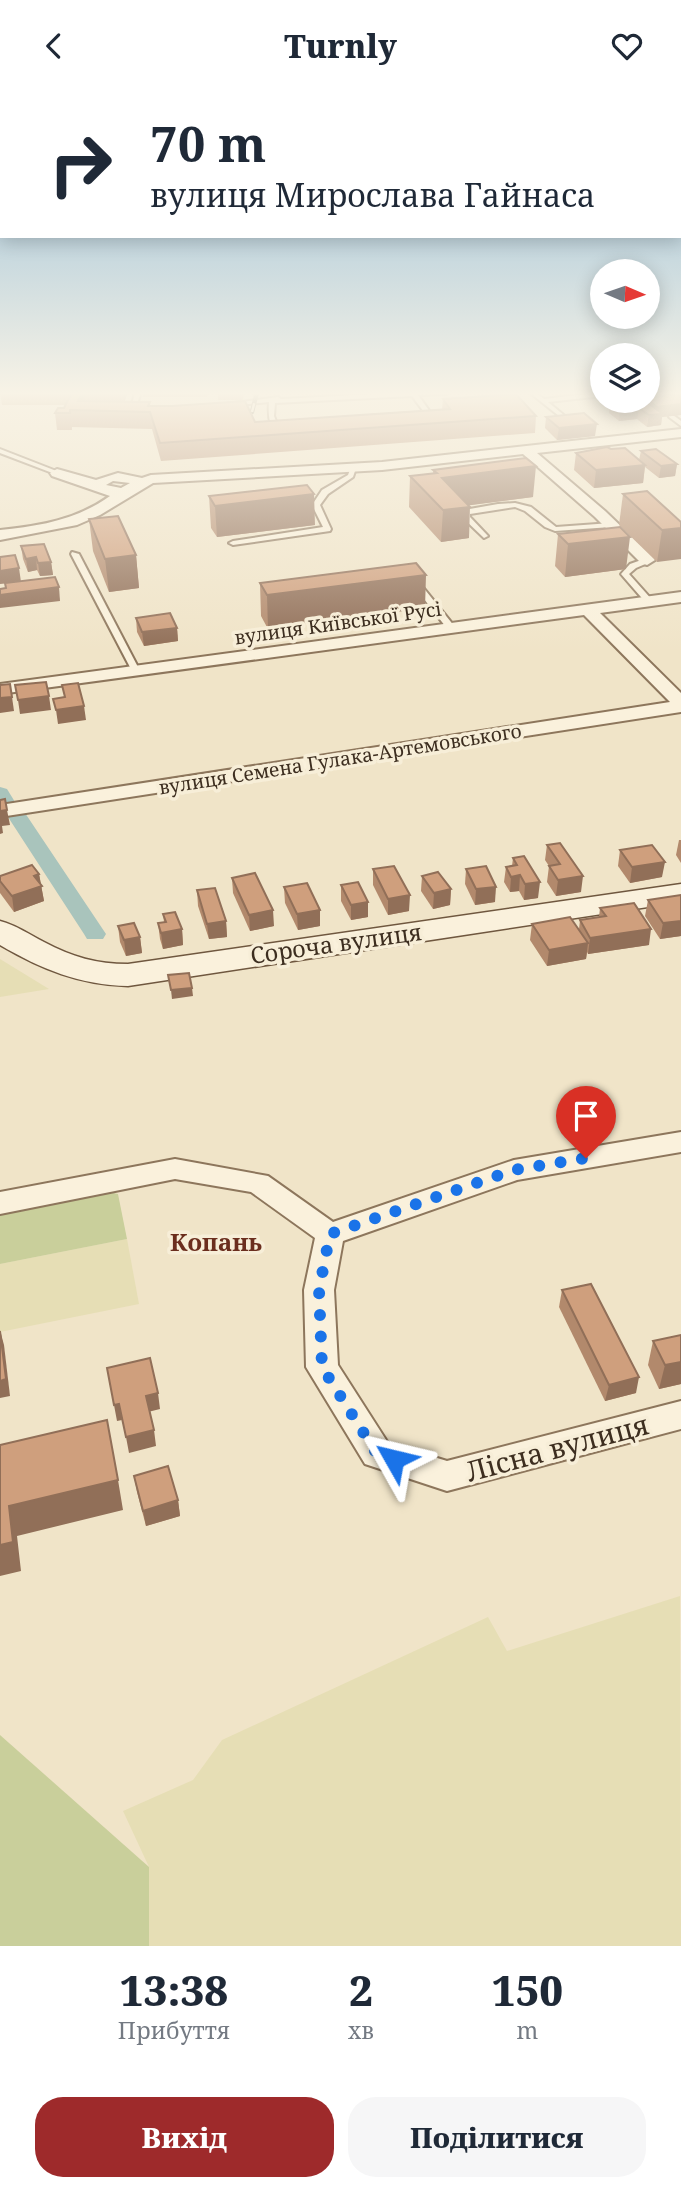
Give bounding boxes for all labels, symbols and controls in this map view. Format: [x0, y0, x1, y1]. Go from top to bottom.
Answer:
text: Turnly [284, 24, 397, 67]
icon: back [35, 27, 73, 65]
icon: heart [608, 27, 646, 65]
text: 70 m [150, 110, 266, 176]
icon: right [35, 119, 126, 210]
text: вулиця Мирослава Гайнаса [150, 173, 595, 216]
north arrow [590, 259, 660, 329]
map controls [590, 259, 660, 413]
button: layers [590, 343, 660, 413]
street label: вулиця Київської Русі [233, 596, 443, 650]
street label: вулиця Семена Гулака-Артемовського [157, 717, 523, 801]
street label: Сороча вулиця [248, 915, 424, 971]
pin [556, 1086, 616, 1158]
icon: arrive [567, 1097, 605, 1135]
district label: Копань [170, 1225, 262, 1258]
street label: Лісна вулиця [461, 1404, 653, 1490]
position arrow [357, 1422, 431, 1496]
text: 13:38 [120, 1961, 228, 2018]
text: 2 [349, 1961, 373, 2018]
text: 150 [492, 1961, 563, 2018]
text: Прибуття [118, 2014, 230, 2046]
text: хв [348, 2014, 374, 2046]
text: m [517, 2014, 538, 2046]
button: Вихід [35, 2097, 334, 2177]
button: Поділитися [348, 2097, 646, 2177]

